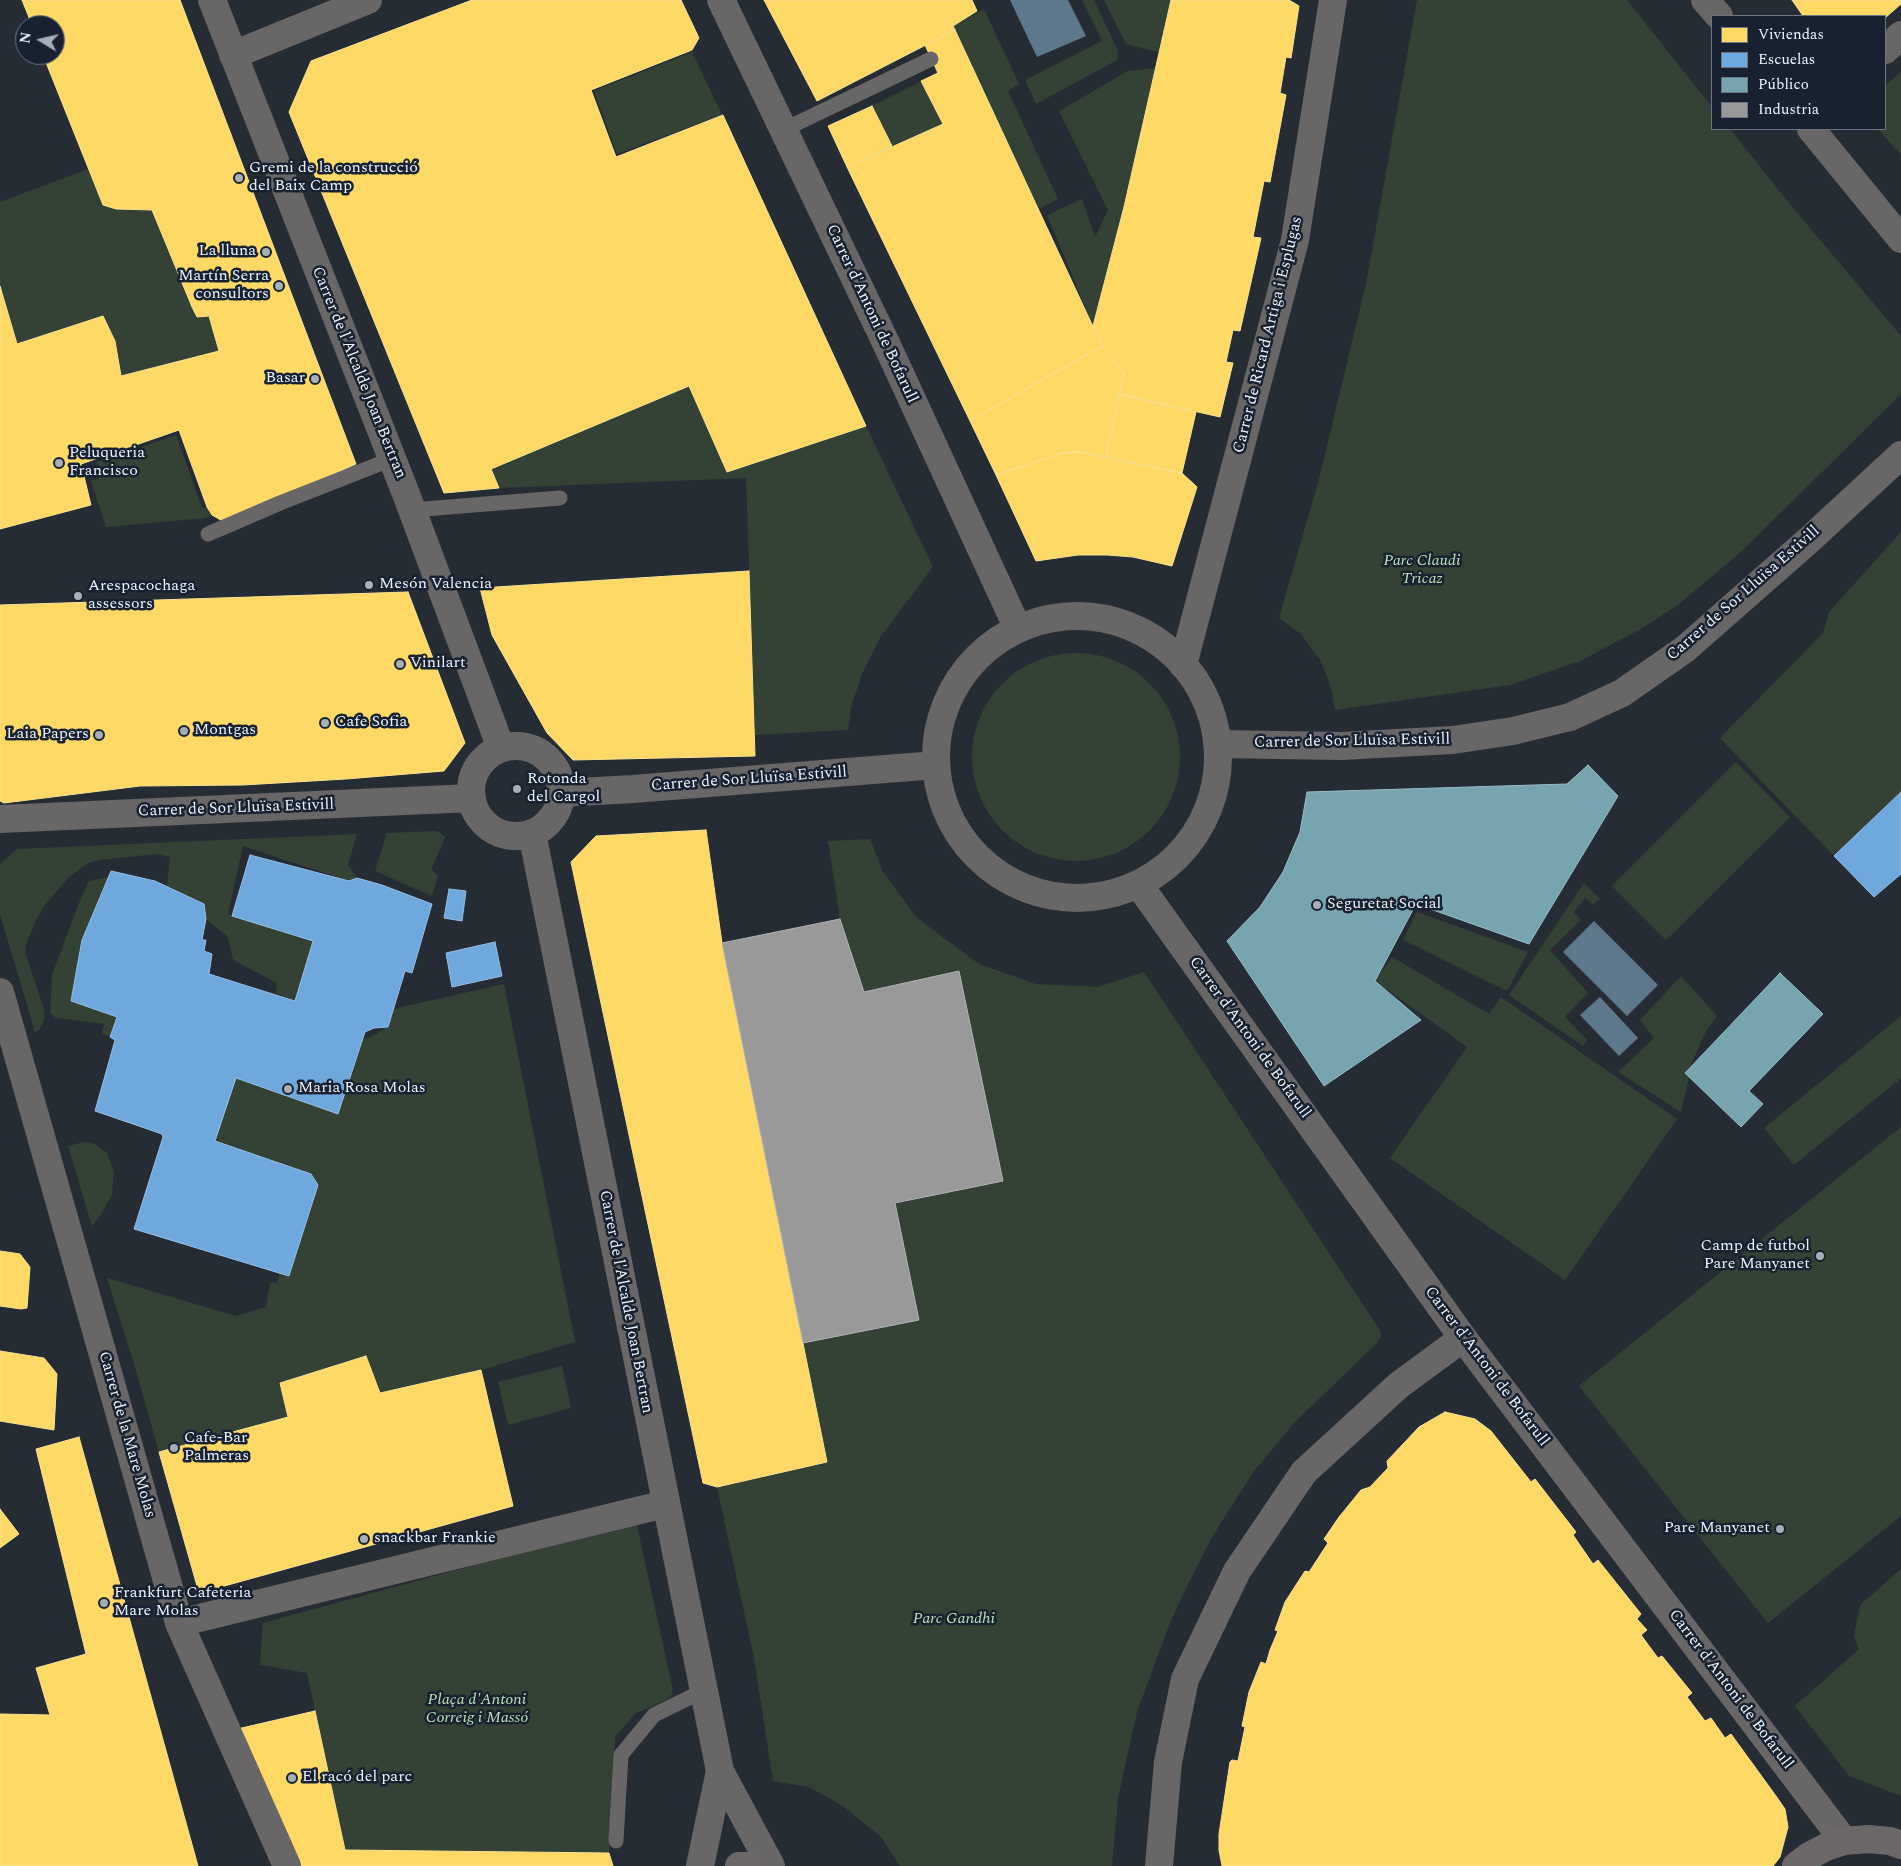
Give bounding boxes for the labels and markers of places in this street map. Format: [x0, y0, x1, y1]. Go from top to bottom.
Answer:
place label: Gremi de la construcció del Baix Camp [249, 159, 418, 197]
marker: Gremi de la construcció del Baix Camp [233, 172, 245, 184]
place label: La lluna [199, 242, 256, 262]
marker: La lluna [260, 246, 272, 258]
place label: Martín Serra consultors [178, 267, 269, 305]
marker: Martín Serra consultors [273, 280, 285, 292]
place label: Basar [266, 369, 305, 389]
marker: Basar [309, 373, 321, 385]
place label: Peluqueria Francisco [69, 444, 145, 482]
marker: Peluqueria Francisco [53, 457, 65, 469]
place label: Mesón Valencia [379, 575, 492, 595]
place label: Arespacochaga assessors [88, 577, 195, 615]
marker: Mesón Valencia [363, 579, 375, 591]
marker: Arespacochaga assessors [72, 590, 84, 602]
place label: Vinilart [410, 654, 466, 674]
marker: Vinilart [394, 658, 406, 670]
place label: Cafe Sofia [335, 713, 407, 733]
marker: Cafe Sofia [319, 717, 331, 729]
place label: Montgas [194, 721, 256, 741]
place label: Laia Papers [6, 725, 89, 745]
marker: Montgas [178, 725, 190, 737]
marker: Laia Papers [93, 729, 105, 741]
place label: Rotonda del Cargol [527, 770, 600, 808]
marker: Rotonda del Cargol [511, 783, 523, 795]
place label: Seguretat Social [1327, 895, 1441, 915]
marker: Seguretat Social [1311, 899, 1323, 911]
place label: Maria Rosa Molas [298, 1079, 426, 1099]
marker: Maria Rosa Molas [282, 1083, 294, 1095]
place label: Camp de futbol Pare Manyanet [1701, 1237, 1810, 1275]
marker: Camp de futbol Pare Manyanet [1814, 1250, 1826, 1262]
place label: Cafe-Bar Palmeras [184, 1429, 249, 1467]
marker: Cafe-Bar Palmeras [168, 1442, 180, 1454]
place label: Pare Manyanet [1664, 1519, 1770, 1539]
marker: Pare Manyanet [1774, 1523, 1786, 1535]
place label: snackbar Frankie [374, 1529, 496, 1549]
marker: snackbar Frankie [358, 1533, 370, 1545]
place label: Frankfurt Cafeteria Mare Molas [114, 1584, 251, 1622]
marker: Frankfurt Cafeteria Mare Molas [98, 1597, 110, 1609]
place label: El racó del parc [302, 1768, 412, 1788]
marker: El racó del parc [286, 1772, 298, 1784]

